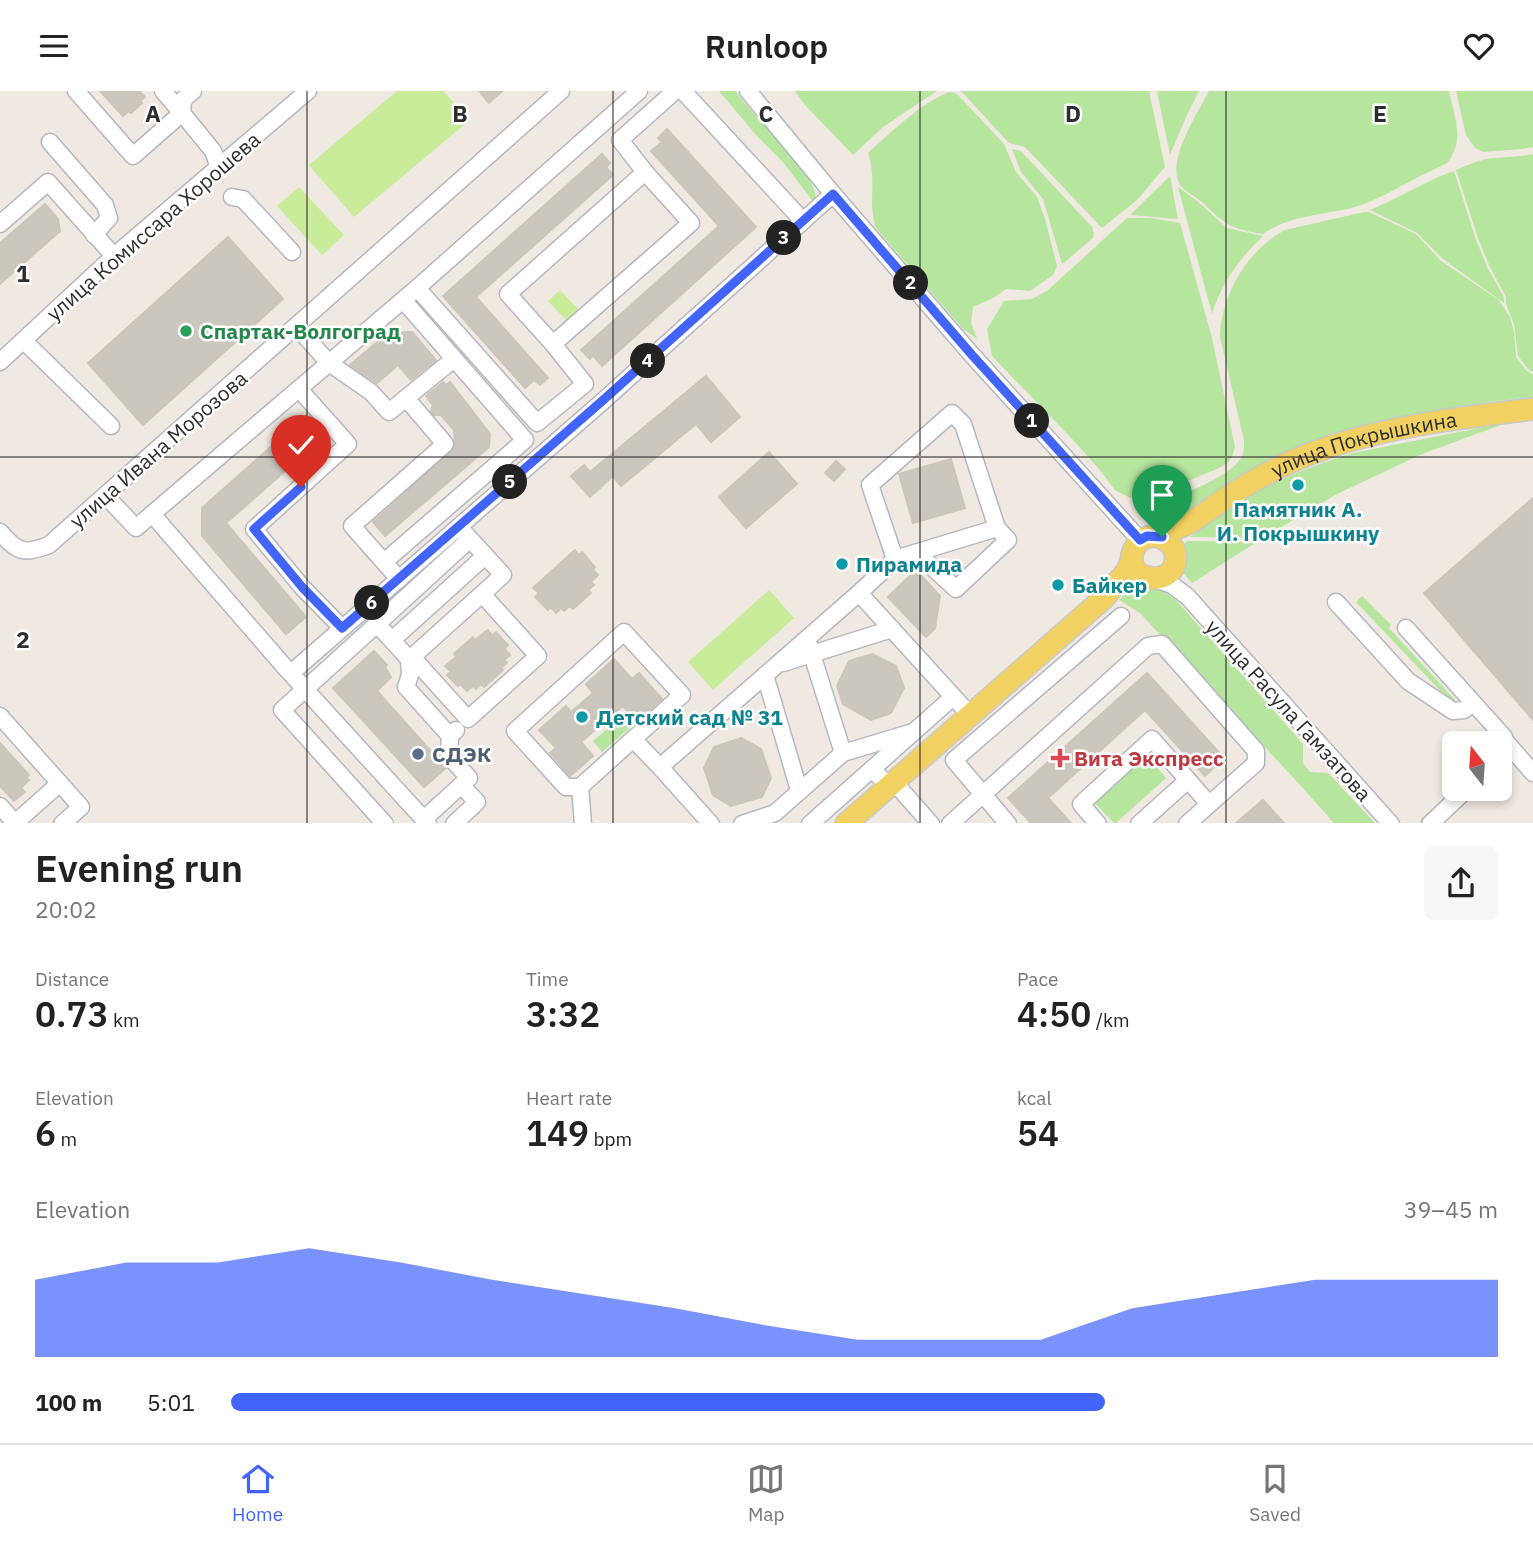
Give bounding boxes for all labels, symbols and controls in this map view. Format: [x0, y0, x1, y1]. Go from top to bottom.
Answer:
text: Runloop [705, 25, 828, 67]
icon: menu [35, 27, 73, 65]
icon: heart [1460, 27, 1498, 65]
text: A [145, 98, 161, 128]
text: B [452, 98, 468, 128]
text: C [759, 98, 774, 128]
text: D [1065, 98, 1081, 128]
text: E [1373, 98, 1387, 128]
street label: улица Комиссара Хорошева [40, 125, 266, 327]
pin: 3 [766, 221, 802, 255]
text: 3 [778, 225, 789, 249]
text: 1 [16, 258, 30, 288]
pin: 2 [894, 265, 928, 301]
text: 2 [905, 270, 916, 294]
place label: Спартак-Волгоград [200, 317, 401, 345]
marker: Спартак-Волгоград [178, 323, 194, 339]
pin: 4 [630, 343, 666, 379]
text: 4 [642, 348, 653, 372]
street label: улица Ивана Морозова [63, 364, 253, 534]
pin: 1 [1014, 403, 1050, 439]
street label: улица Покрышкина [1266, 405, 1459, 484]
text: 1 [1026, 408, 1037, 432]
pin [271, 415, 331, 487]
icon: check [282, 426, 320, 464]
pin: 5 [492, 465, 528, 499]
pin [1132, 465, 1192, 537]
text: 5 [504, 469, 515, 493]
icon: arrive [1143, 476, 1181, 514]
marker: Памятник А. И. Покрышкину [1290, 477, 1306, 493]
place label: Памятник А. И. Покрышкину [1217, 495, 1380, 547]
place label: Пирамида [856, 550, 962, 578]
marker: Пирамида [834, 556, 850, 572]
place label: Байкер [1072, 571, 1147, 599]
marker: Байкер [1050, 577, 1066, 593]
pin: 6 [354, 585, 390, 621]
text: 6 [366, 590, 377, 614]
street label: улица Расула Гамзатова [1200, 613, 1378, 807]
text: 2 [16, 624, 30, 654]
place label: Детский сад № 31 [596, 703, 783, 731]
marker: Детский сад № 31 [574, 709, 590, 725]
north arrow [1442, 731, 1512, 801]
map controls [1442, 731, 1512, 801]
place label: СДЭК [432, 740, 491, 768]
place label: Вита Экспресс [1074, 744, 1224, 772]
marker: СДЭК [410, 746, 426, 762]
marker: Вита Экспресс [1052, 750, 1068, 766]
text: Evening run [35, 843, 243, 892]
button: share [1424, 846, 1498, 920]
text: 20:02 [35, 894, 97, 924]
text: Distance [35, 967, 109, 991]
text: Time [526, 967, 569, 991]
text: Pace [1017, 967, 1058, 991]
text: 0.73 [35, 991, 108, 1037]
text: 3:32 [526, 991, 600, 1037]
text: 4:50 [1017, 991, 1091, 1037]
text: km [108, 1008, 140, 1032]
text: /km [1091, 1008, 1130, 1032]
text: Elevation [35, 1086, 114, 1110]
text: Heart rate [526, 1086, 612, 1110]
text: kcal [1017, 1086, 1052, 1110]
text: 6 [35, 1110, 56, 1156]
text: 149 [526, 1110, 589, 1156]
text: 54 [1017, 1110, 1059, 1156]
text: m [56, 1127, 77, 1151]
text: bpm [589, 1127, 632, 1151]
text: Elevation [35, 1194, 130, 1224]
text: 39–45 m [1404, 1194, 1498, 1224]
text: 100 m [35, 1387, 102, 1417]
text: 5:01 [147, 1387, 195, 1417]
tab: Home [232, 1460, 283, 1526]
tab: Map [747, 1460, 785, 1526]
tab: Saved [1249, 1460, 1301, 1526]

